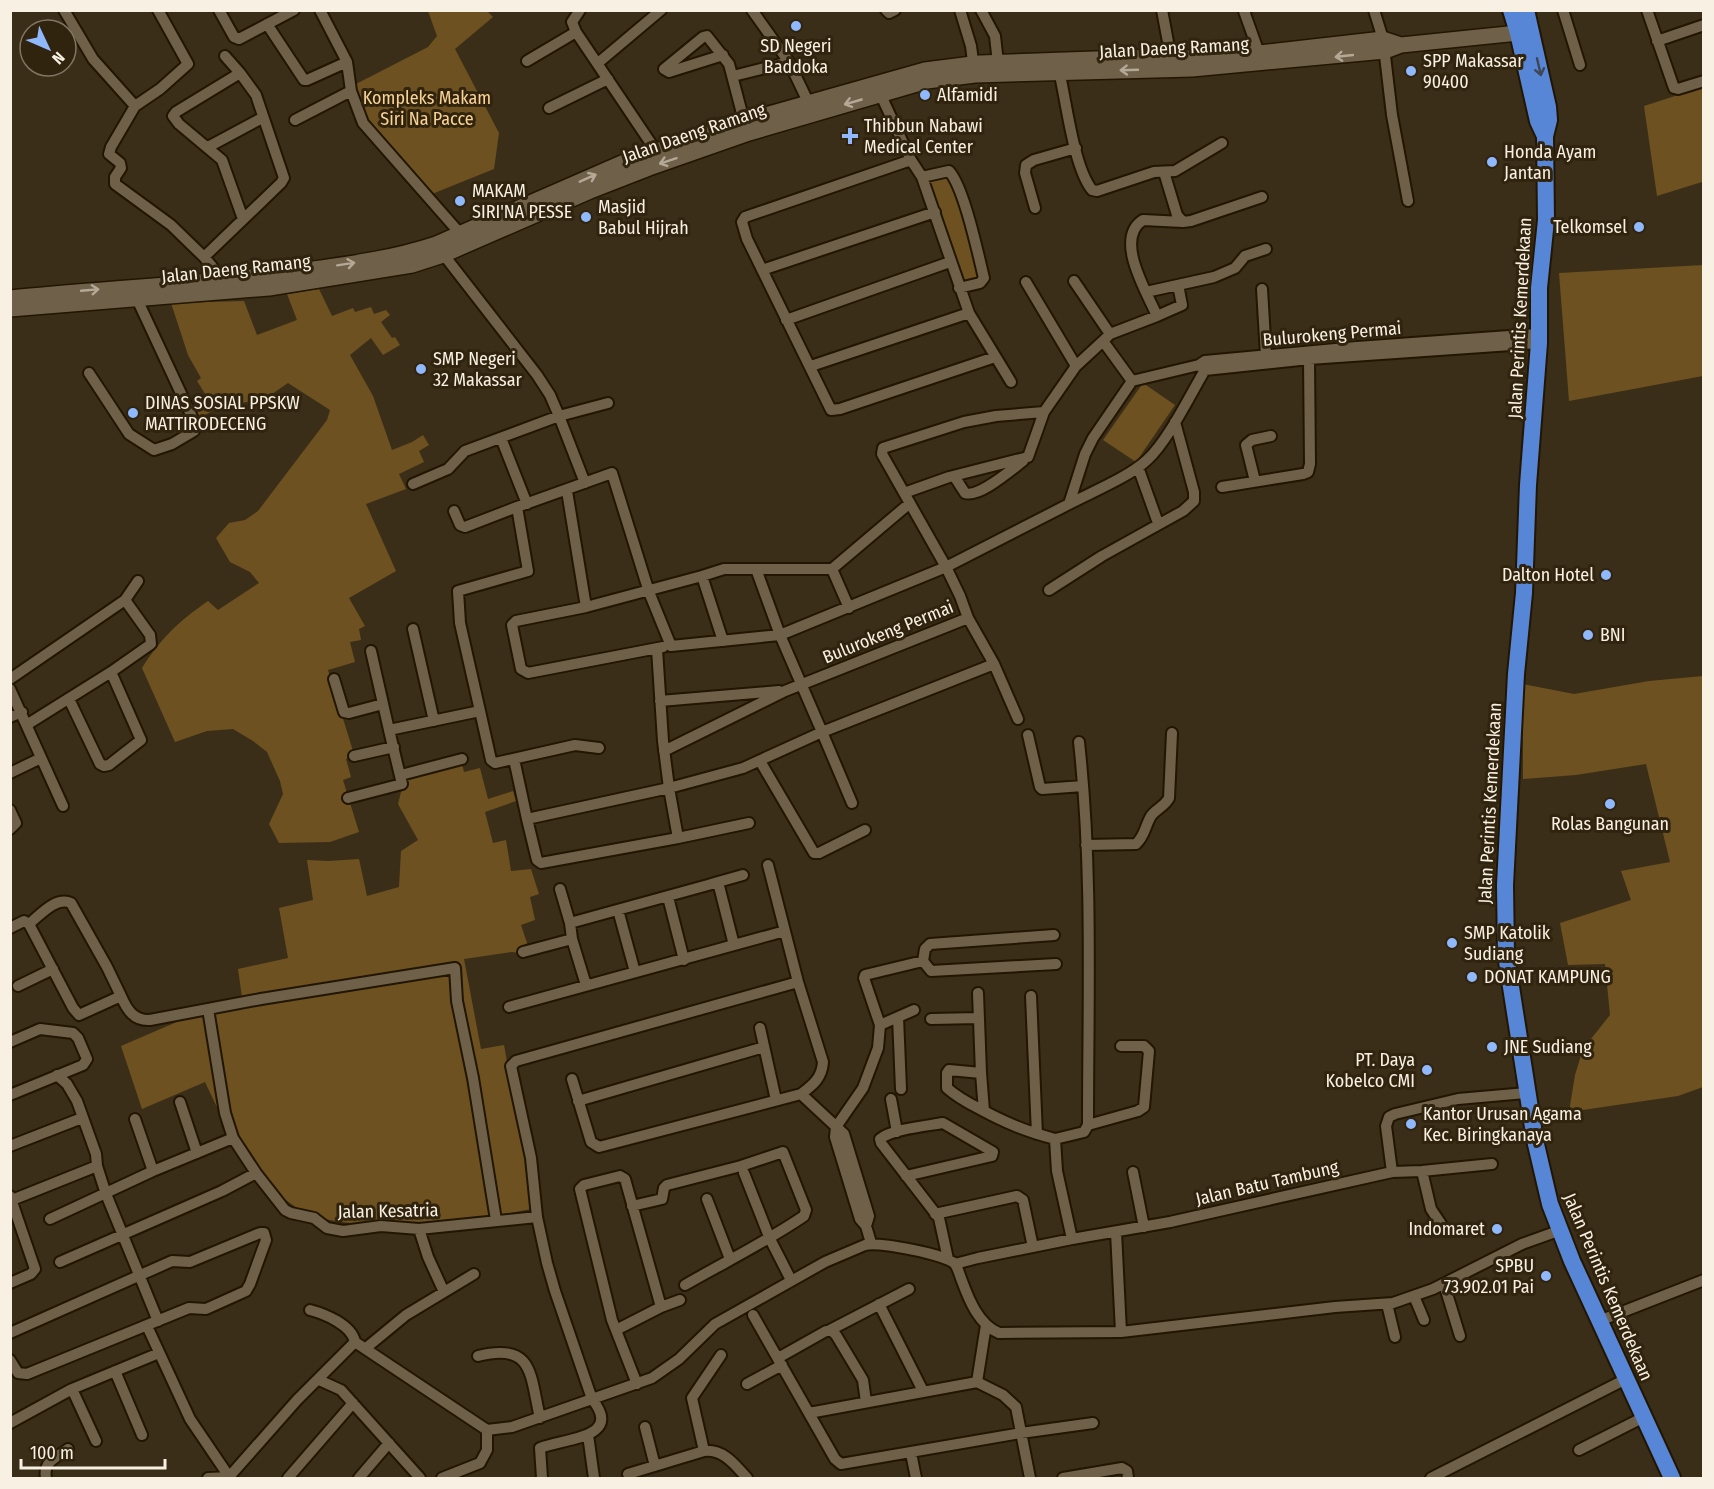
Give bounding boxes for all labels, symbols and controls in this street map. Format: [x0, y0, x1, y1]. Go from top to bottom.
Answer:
north arrow [18, 18, 78, 78]
marker: SD Negeri Baddoka [789, 19, 803, 33]
street label: Jalan Daeng Ramang [1099, 33, 1250, 63]
place label: SD Negeri Baddoka [760, 35, 832, 78]
text: N [48, 48, 69, 68]
place label: SPP Makassar 90400 [1423, 50, 1524, 93]
one-way arrow [1335, 51, 1355, 62]
one-way arrow [1534, 58, 1546, 77]
marker: SPP Makassar 90400 [1404, 64, 1418, 78]
one-way arrow [1119, 65, 1139, 76]
place label: Alfamidi [937, 84, 998, 106]
park label: Kompleks Makam Siri Na Pacce [363, 87, 491, 130]
marker: Alfamidi [918, 88, 932, 102]
one-way arrow [844, 97, 863, 108]
street label: Jalan Daeng Ramang [620, 98, 769, 168]
place label: Thibbun Nabawi Medical Center [864, 115, 983, 158]
marker: Thibbun Nabawi Medical Center [841, 127, 859, 145]
place label: Honda Ayam Jantan [1504, 141, 1596, 184]
marker: Honda Ayam Jantan [1485, 155, 1499, 169]
one-way arrow [659, 157, 677, 168]
one-way arrow [578, 172, 597, 183]
place label: MAKAM SIRI'NA PESSE [472, 180, 572, 223]
marker: MAKAM SIRI'NA PESSE [453, 194, 467, 208]
place label: Masjid Babul Hijrah [598, 196, 689, 239]
marker: Masjid Babul Hijrah [579, 210, 593, 224]
place label: Telkomsel [1553, 216, 1627, 238]
street label: Jalan Perintis Kemerdekaan [1504, 217, 1536, 419]
marker: Telkomsel [1632, 220, 1646, 234]
street label: Jalan Daeng Ramang [160, 250, 312, 288]
one-way arrow [336, 259, 356, 270]
one-way arrow [79, 284, 99, 295]
street label: Bulurokeng Permai [1262, 317, 1402, 351]
place label: SMP Negeri 32 Makassar [433, 348, 522, 391]
marker: SMP Negeri 32 Makassar [414, 362, 428, 376]
place label: DINAS SOSIAL PPSKW MATTIRODECENG [145, 392, 300, 435]
marker: DINAS SOSIAL PPSKW MATTIRODECENG [126, 406, 140, 420]
place label: Dalton Hotel [1502, 564, 1594, 586]
marker: Dalton Hotel [1599, 568, 1613, 582]
street label: Bulurokeng Permai [819, 596, 957, 668]
place label: BNI [1600, 624, 1626, 646]
marker: BNI [1581, 628, 1595, 642]
street label: Jalan Perintis Kemerdekaan [1474, 702, 1506, 904]
marker: Rolas Bangunan [1603, 797, 1617, 811]
place label: Rolas Bangunan [1551, 813, 1669, 835]
place label: SMP Katolik Sudiang [1464, 922, 1551, 965]
marker: SMP Katolik Sudiang [1445, 936, 1459, 950]
place label: DONAT KAMPUNG [1484, 966, 1611, 988]
marker: DONAT KAMPUNG [1465, 970, 1479, 984]
place label: JNE Sudiang [1504, 1036, 1592, 1058]
marker: JNE Sudiang [1485, 1040, 1499, 1054]
place label: PT. Daya Kobelco CMI [1325, 1049, 1415, 1092]
marker: PT. Daya Kobelco CMI [1420, 1063, 1434, 1077]
place label: Kantor Urusan Agama Kec. Biringkanaya [1423, 1103, 1582, 1146]
marker: Kantor Urusan Agama Kec. Biringkanaya [1404, 1117, 1418, 1131]
street label: Jalan Batu Tambung [1193, 1156, 1341, 1210]
street label: Jalan Perintis Kemerdekaan [1559, 1190, 1657, 1384]
street label: Jalan Kesatria [337, 1199, 439, 1223]
place label: Indomaret [1408, 1218, 1485, 1240]
marker: Indomaret [1490, 1222, 1504, 1236]
place label: SPBU 73.902.01 Pai [1444, 1255, 1534, 1298]
marker: SPBU 73.902.01 Pai [1539, 1269, 1553, 1283]
scale bar [21, 1432, 165, 1470]
text: 100 m [30, 1442, 74, 1464]

